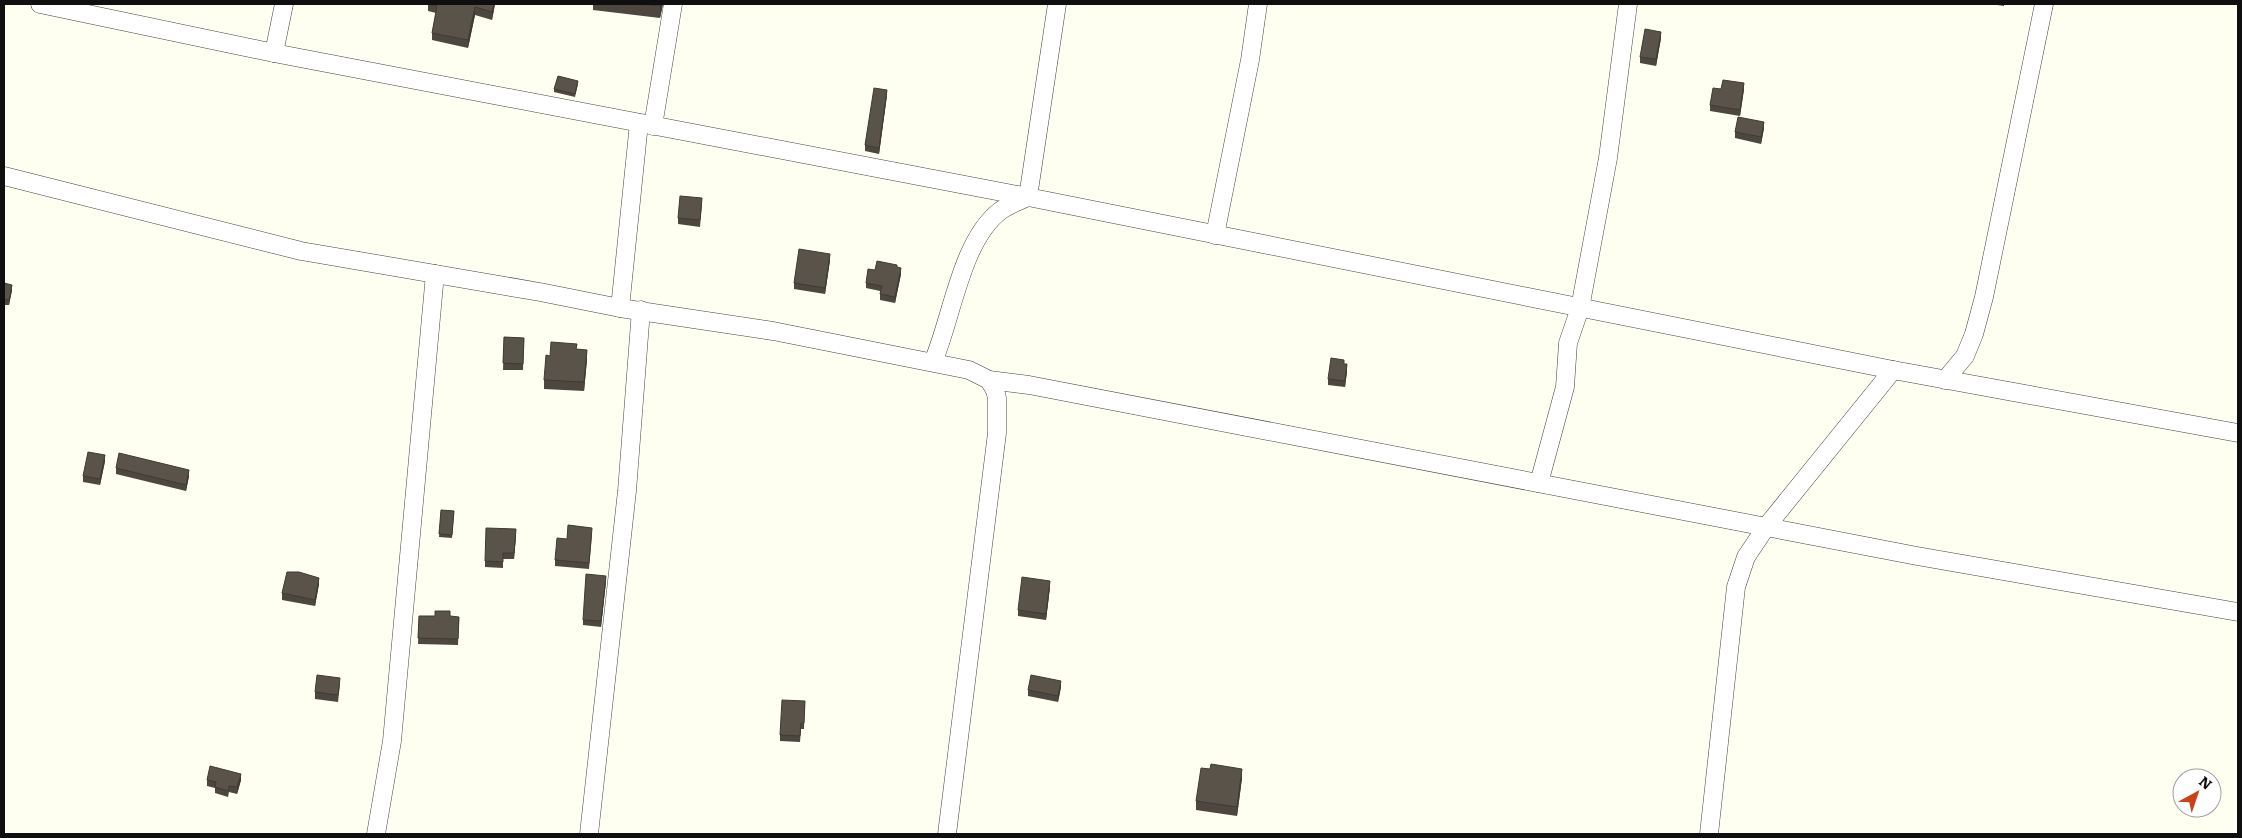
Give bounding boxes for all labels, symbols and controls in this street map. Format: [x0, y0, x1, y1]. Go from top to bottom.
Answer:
north arrow [2172, 768, 2222, 818]
text: N [2195, 771, 2217, 794]

